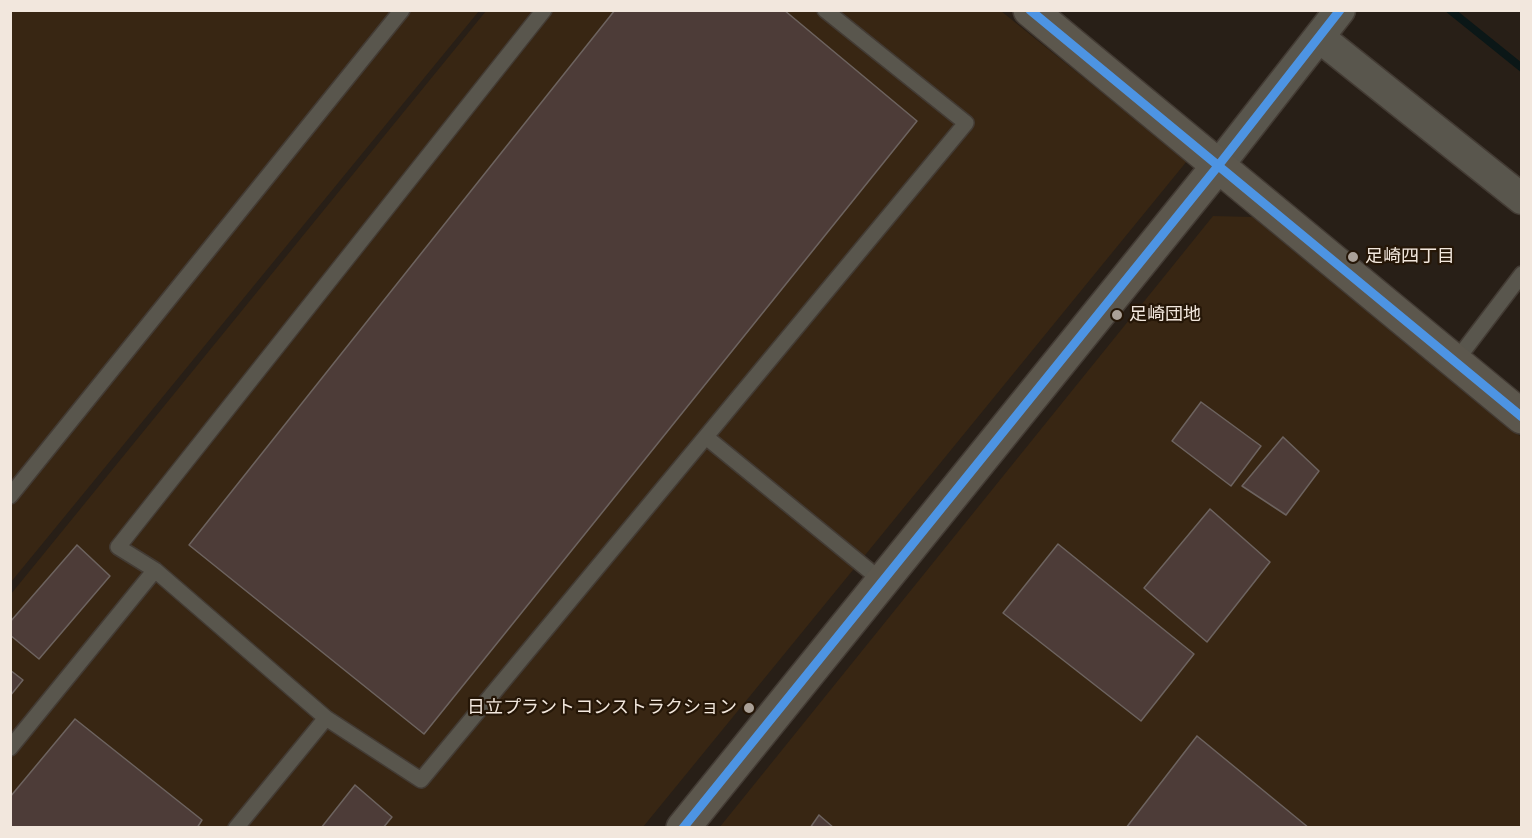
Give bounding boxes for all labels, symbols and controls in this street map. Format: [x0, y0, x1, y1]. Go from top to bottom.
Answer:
place label: 足崎四丁目 [1365, 246, 1455, 268]
marker: 足崎四丁目 [1346, 250, 1360, 264]
place label: 足崎団地 [1129, 304, 1201, 326]
marker: 足崎団地 [1110, 308, 1124, 322]
place label: 日立プラントコンストラクション [467, 697, 737, 719]
marker: 日立プラントコンストラクション [742, 701, 756, 715]

